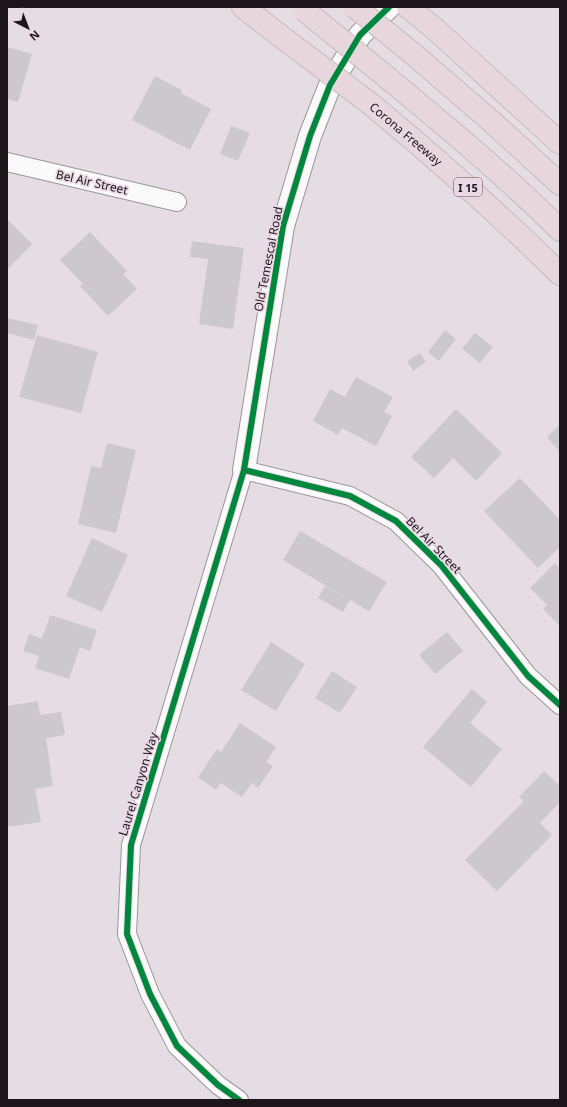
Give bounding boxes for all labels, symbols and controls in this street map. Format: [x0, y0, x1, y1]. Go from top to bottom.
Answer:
north arrow [8, 8, 48, 48]
text: N [27, 27, 43, 44]
street label: Corona Freeway [366, 98, 447, 170]
street label: Bel Air Street [54, 165, 130, 199]
road number: I 15 [454, 178, 482, 196]
street label: Old Temescal Road [249, 205, 287, 313]
street label: Bel Air Street [402, 513, 466, 578]
street label: Laurel Canyon Way [114, 729, 162, 838]

